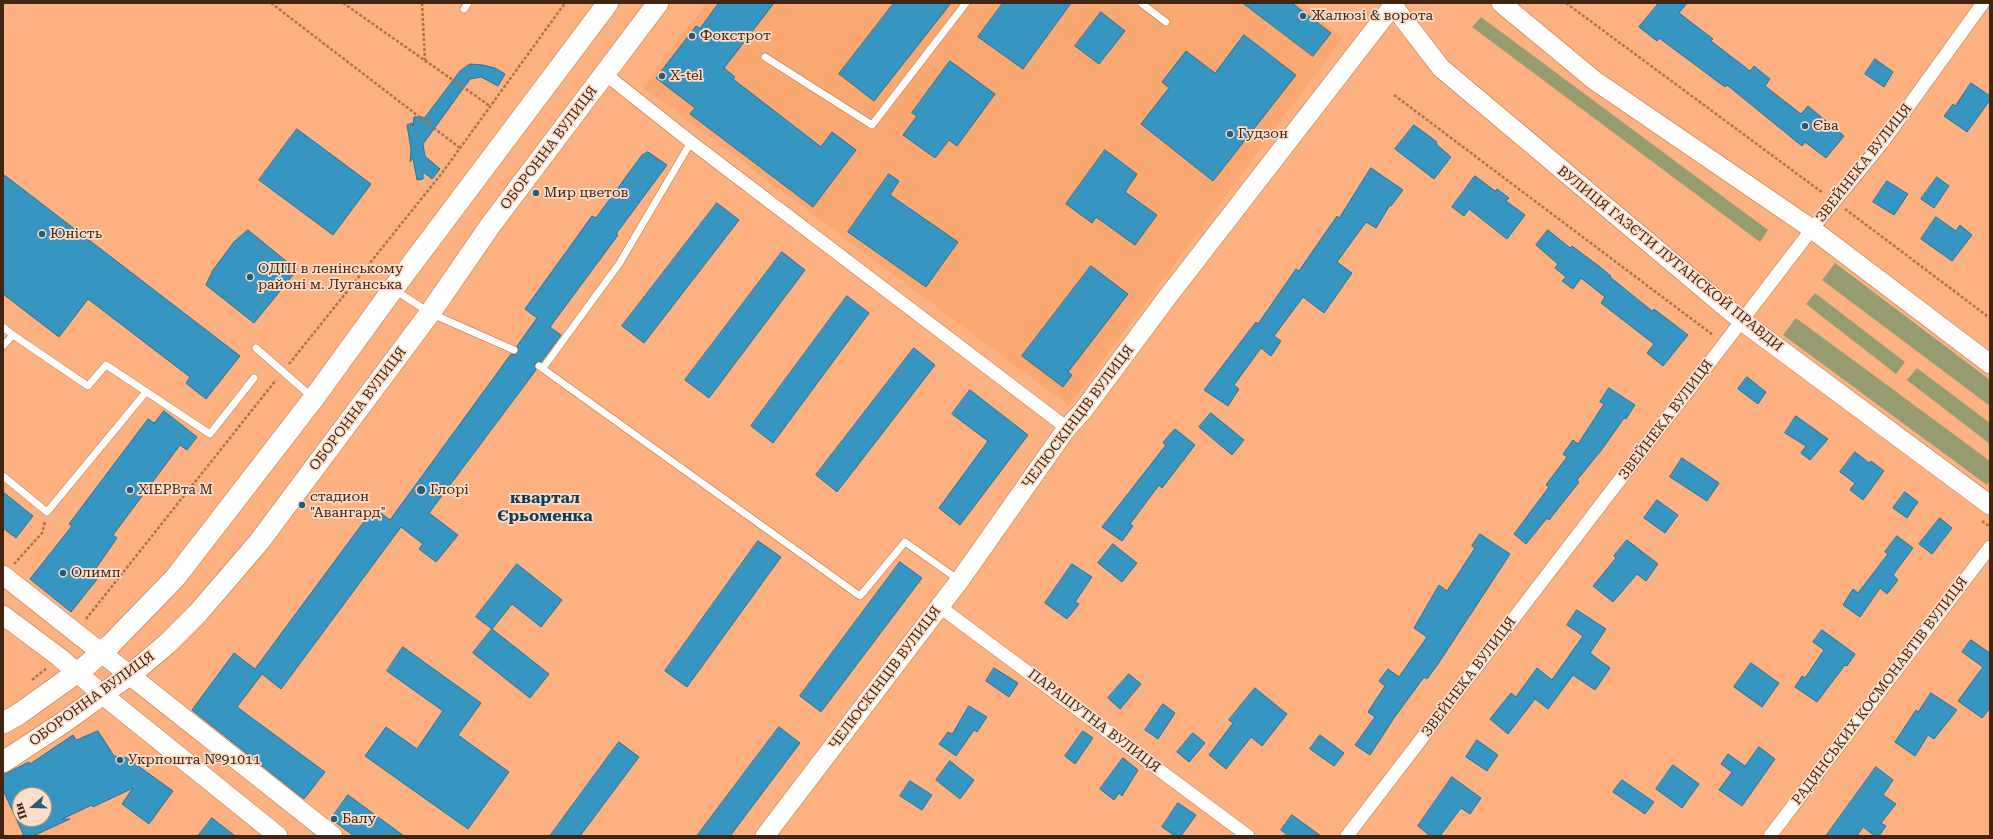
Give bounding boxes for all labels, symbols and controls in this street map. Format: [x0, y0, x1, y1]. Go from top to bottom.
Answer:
place label: Жалюзі & ворота [1311, 8, 1433, 24]
marker: Жалюзі & ворота [1298, 11, 1308, 21]
place label: Фокстрот [700, 28, 771, 44]
marker: Фокстрот [687, 31, 697, 41]
place label: X-tel [670, 68, 703, 84]
marker: X-tel [657, 71, 667, 81]
street label: ОБОРОННА ВУЛИЦЯ [497, 83, 601, 213]
street label: ЗВЕЙНЕКА ВУЛИЦЯ [1812, 100, 1916, 226]
place label: Єва [1813, 118, 1839, 134]
marker: Єва [1800, 121, 1810, 131]
place label: Гудзон [1238, 126, 1288, 142]
marker: Гудзон [1225, 129, 1235, 139]
street label: ВУЛИЦЯ ГАЗЄТИ ЛУГАНСКОЙ ПРАВДИ [1554, 163, 1786, 355]
place label: Мир цветов [544, 185, 629, 201]
marker: Мир цветов [531, 188, 541, 198]
place label: Юність [50, 226, 102, 242]
marker: Юність [37, 229, 47, 239]
place label: ОДПІ в ленінському районі м. Луганська [258, 261, 403, 294]
marker: ОДПІ в ленінському районі м. Луганська [245, 272, 255, 282]
street label: ЧЕЛЮСКІНЦІВ ВУЛИЦЯ [1019, 342, 1137, 492]
street label: ОБОРОННА ВУЛИЦЯ [306, 344, 410, 474]
street label: ЗВЕЙНЕКА ВУЛИЦЯ [1615, 357, 1717, 483]
place label: ХІЕРВта М [138, 482, 213, 498]
place label: Глорі [430, 482, 469, 498]
marker: Глорі [415, 484, 427, 496]
marker: ХІЕРВта М [125, 485, 135, 495]
district label: квартал Єрьоменка [497, 488, 593, 526]
place label: стадион "Авангард" [310, 489, 386, 522]
marker: стадион "Авангард" [297, 500, 307, 510]
place label: Олимп [71, 565, 121, 581]
marker: Олимп [58, 568, 68, 578]
street label: РАДЯНСЬКИХ КОСМОНАВТІВ ВУЛИЦЯ [1789, 574, 1971, 808]
street label: ЧЕЛЮСКІНЦІВ ВУЛИЦЯ [826, 603, 944, 753]
street label: ЗВЕЙНЕКА ВУЛИЦЯ [1418, 614, 1520, 740]
street label: ОБОРОННА ВУЛИЦЯ [26, 648, 158, 750]
street label: ПАРАШУТНА ВУЛИЦЯ [1024, 666, 1164, 776]
place label: Укрпошта №91011 [128, 752, 261, 768]
marker: Укрпошта №91011 [115, 755, 125, 765]
north arrow [12, 787, 52, 827]
text: Пн [12, 801, 30, 821]
place label: Балу [342, 811, 376, 827]
marker: Балу [329, 814, 339, 824]

